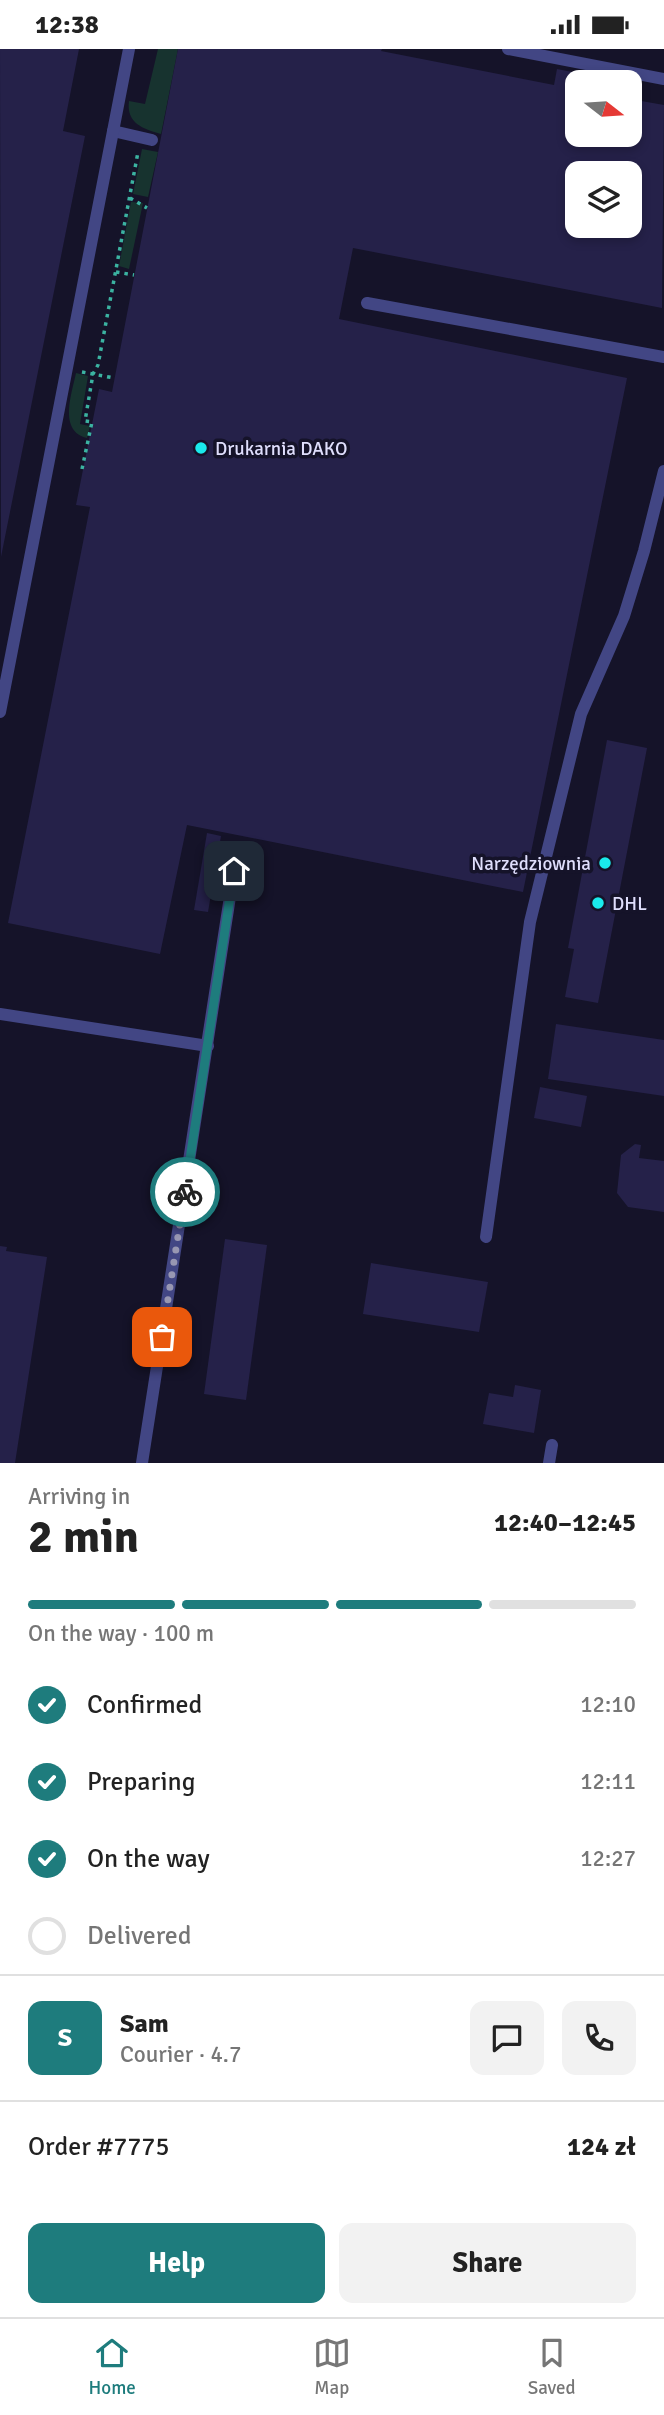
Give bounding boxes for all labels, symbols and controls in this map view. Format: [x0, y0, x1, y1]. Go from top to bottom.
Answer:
text: 12:38 [35, 9, 99, 41]
north arrow [565, 70, 642, 147]
map controls [565, 70, 642, 238]
button: layers [565, 161, 642, 238]
place label: Drukarnia DAKO [215, 437, 348, 461]
marker: Drukarnia DAKO [193, 440, 209, 456]
pin [204, 841, 264, 901]
icon: home [215, 852, 253, 890]
place label: Narzędziownia [471, 852, 591, 876]
marker: Narzędziownia [597, 855, 613, 871]
place label: DHL [612, 892, 647, 916]
marker: DHL [590, 895, 606, 911]
courier [150, 1157, 220, 1227]
icon: bike [166, 1173, 204, 1211]
pin [132, 1307, 192, 1367]
icon: bag [143, 1318, 181, 1356]
text: Arriving in [28, 1482, 130, 1511]
text: 12:40–12:45 [494, 1507, 636, 1539]
text: 2 min [28, 1509, 139, 1565]
text: On the way · 100 m [28, 1619, 214, 1648]
icon: check [28, 1686, 66, 1724]
text: Confirmed [87, 1689, 202, 1721]
text: 12:10 [580, 1690, 636, 1719]
icon: check [28, 1763, 66, 1801]
text: Preparing [87, 1766, 195, 1798]
text: 12:11 [580, 1767, 636, 1796]
icon: check [28, 1840, 66, 1878]
text: On the way [87, 1843, 210, 1875]
text: 12:27 [580, 1844, 636, 1873]
text: Delivered [87, 1920, 192, 1952]
button: chat [470, 2001, 544, 2075]
button: phone [562, 2001, 636, 2075]
text: Sam [120, 2008, 169, 2040]
text: S [58, 2022, 72, 2054]
text: Courier · 4.7 [120, 2040, 241, 2069]
text: Order #7775 [28, 2131, 169, 2163]
text: 124 zł [567, 2131, 636, 2163]
button: Help [28, 2223, 325, 2303]
button: Share [339, 2223, 636, 2303]
tab: Home [88, 2334, 136, 2400]
tab: Map [313, 2334, 351, 2400]
tab: Saved [528, 2334, 576, 2400]

